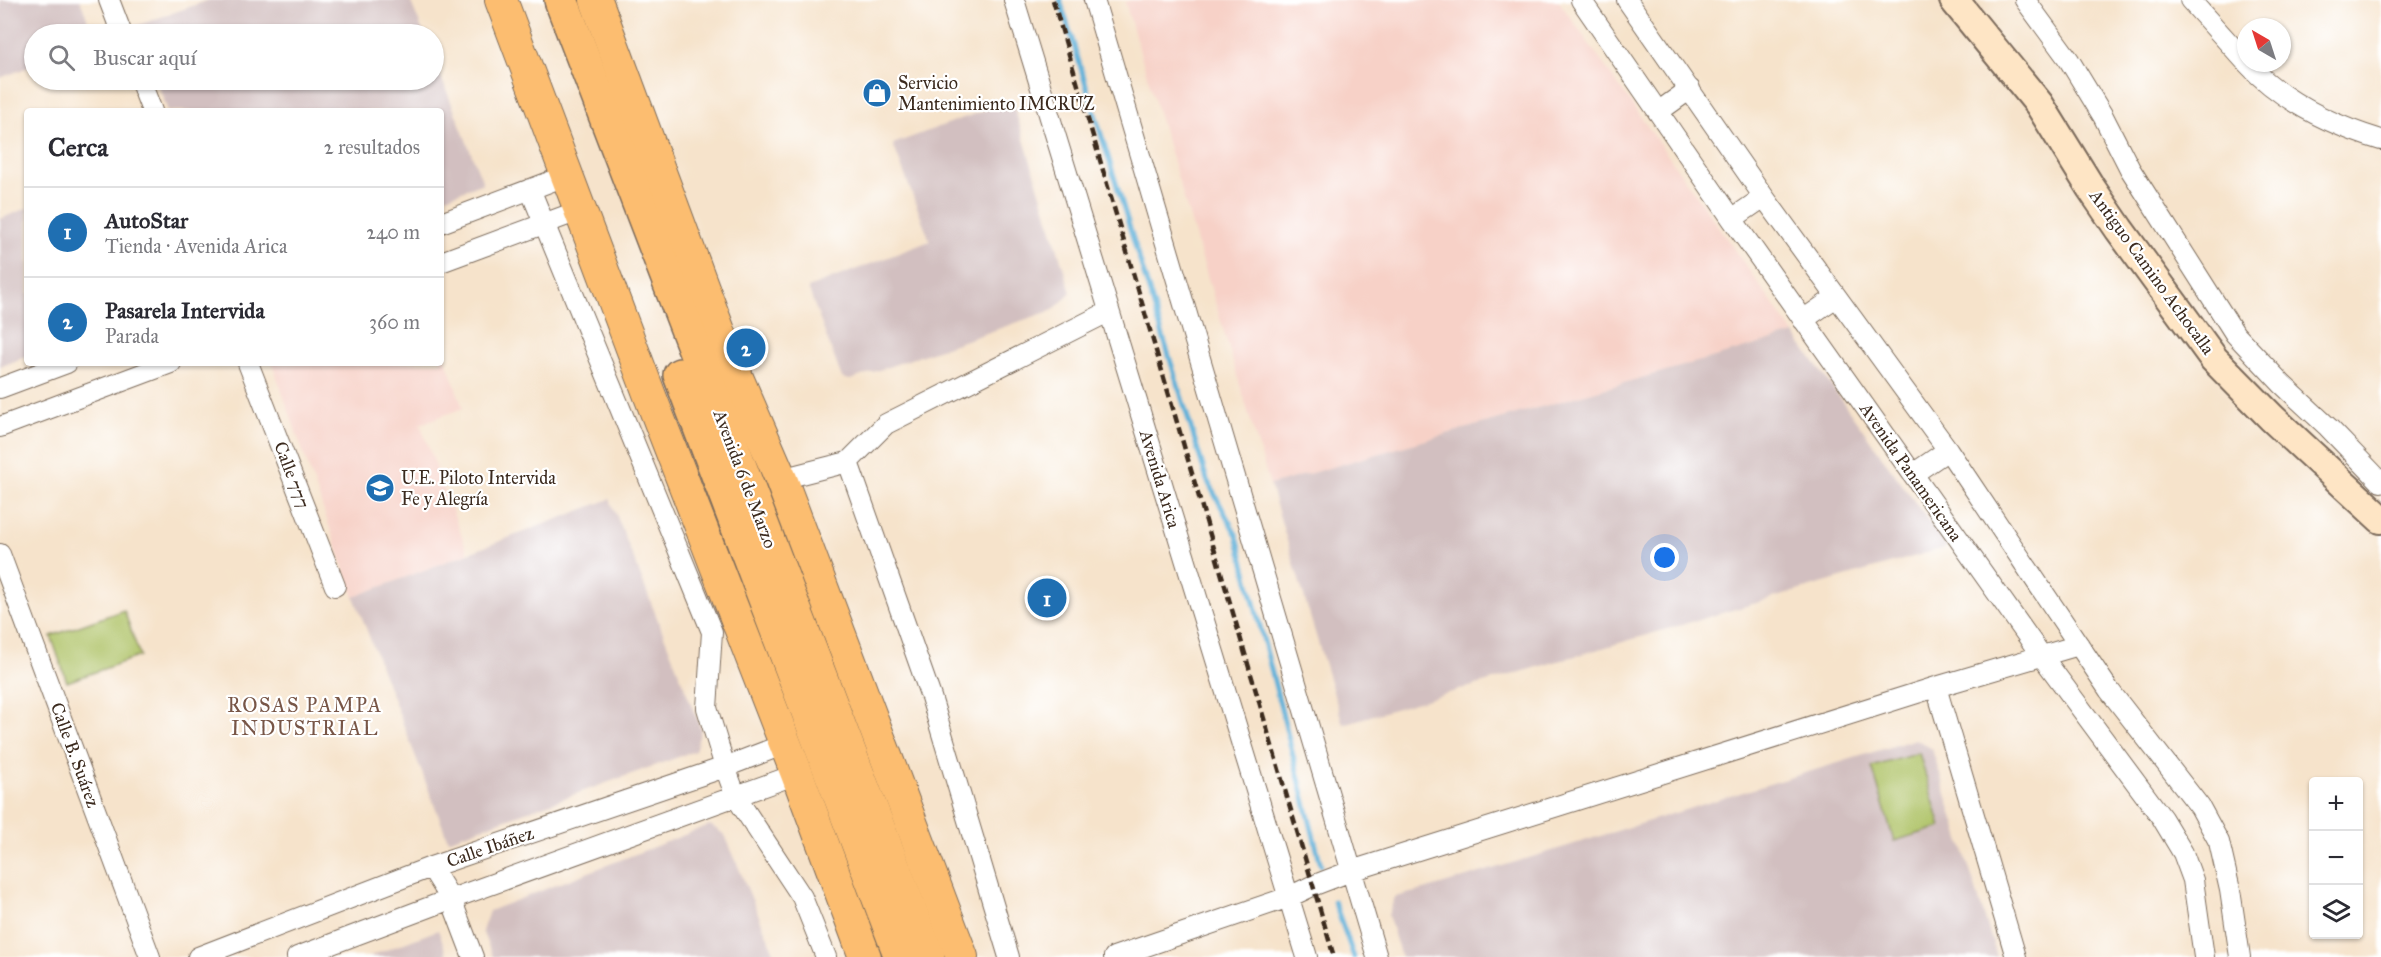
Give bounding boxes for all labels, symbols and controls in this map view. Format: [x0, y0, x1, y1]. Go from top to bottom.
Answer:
north arrow [2237, 18, 2291, 72]
search box [24, 24, 444, 90]
icon: search [45, 41, 78, 74]
text: Buscar aquí [93, 44, 196, 71]
place label: Servicio Mantenimiento IMCRUZ [898, 72, 1095, 115]
shop icon: Servicio Mantenimiento IMCRUZ [861, 77, 893, 109]
text: Cerca [48, 131, 108, 163]
text: 2 resultados [324, 135, 420, 159]
street label: Antiguo Camino Achocalla [2083, 184, 2219, 360]
text: AutoStar [105, 207, 188, 234]
text: 1 [64, 220, 71, 244]
text: 240 m [366, 220, 420, 244]
text: Tienda · Avenida Arica [105, 234, 287, 258]
text: Pasarela Intervida [105, 297, 265, 324]
text: 2 [63, 310, 72, 334]
text: 360 m [369, 310, 420, 334]
text: Parada [105, 324, 159, 348]
pin: 2 [726, 326, 766, 370]
street label: Avenida Panamericana [1854, 398, 1967, 546]
street label: Avenida 6 de Marzo [708, 406, 782, 551]
street label: Avenida Arica [1134, 426, 1185, 531]
street label: Calle 777 [269, 438, 315, 512]
place label: U.E. Piloto Intervida Fe y Alegría [401, 467, 556, 511]
school or university icon: U.E. Piloto Intervida Fe y Alegría [364, 472, 396, 504]
your location [1650, 543, 1679, 572]
pin: 1 [1028, 576, 1066, 620]
district label: ROSAS PAMPA INDUSTRIAL [227, 693, 383, 740]
street label: Calle B. Suárez [46, 699, 104, 811]
map controls [2309, 777, 2363, 939]
button: + [2309, 777, 2363, 831]
street label: Calle Ibáñez [444, 822, 536, 872]
button: − [2309, 831, 2363, 885]
button: layers [2309, 885, 2363, 939]

